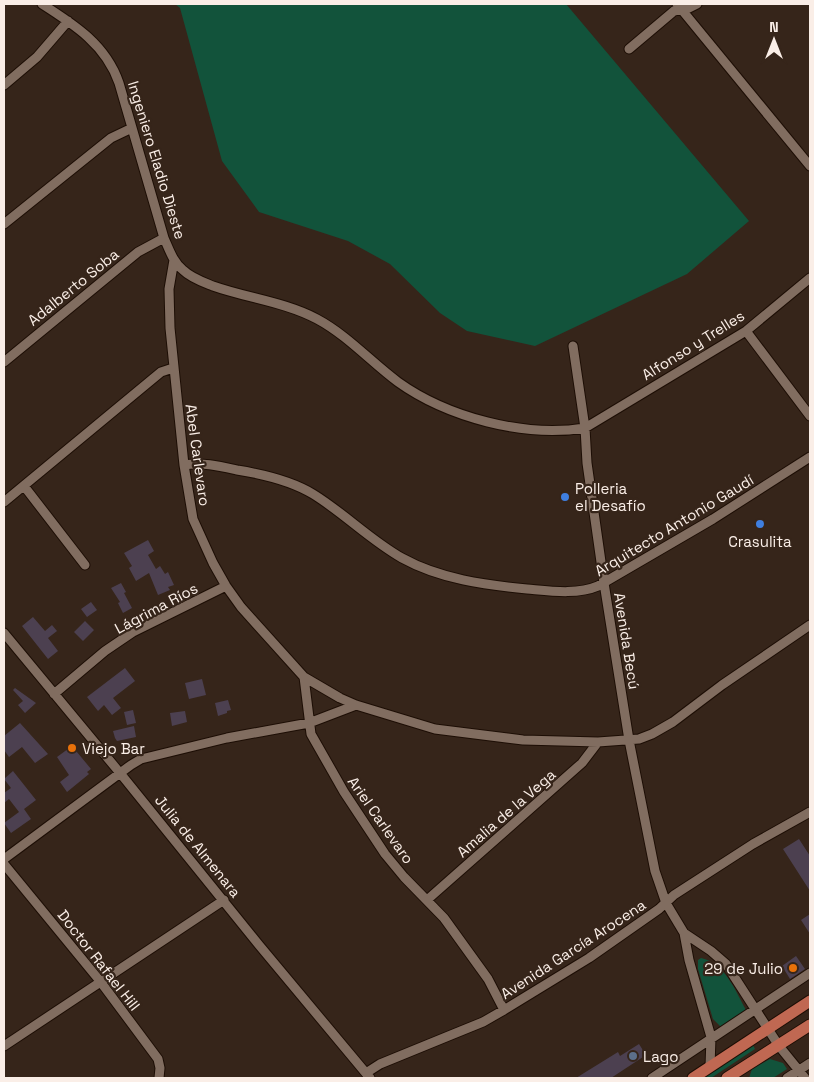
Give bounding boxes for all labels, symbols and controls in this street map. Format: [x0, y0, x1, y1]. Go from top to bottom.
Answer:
north arrow [749, 15, 799, 65]
text: N [769, 18, 779, 36]
street label: Ingeniero Eladio Dieste [124, 79, 190, 241]
street label: Adalberto Soba [23, 244, 123, 330]
street label: Alfonso y Trelles [638, 306, 748, 384]
street label: Abel Carlevaro [181, 403, 215, 507]
street label: Arquitecto Antonio Gaudí [591, 470, 757, 580]
place label: Polleria el Desafío [575, 479, 646, 515]
marker: Polleria el Desafío [559, 491, 571, 503]
marker: Crasulita [754, 518, 766, 530]
place label: Crasulita [728, 532, 792, 551]
street label: Lágrima Ríos [111, 578, 201, 638]
street label: Avenida Becú [610, 591, 644, 691]
place label: Viejo Bar [82, 739, 145, 758]
marker: Viejo Bar [66, 742, 78, 754]
street label: Amalia de la Vega [453, 765, 560, 861]
street label: Ariel Carlevaro [344, 773, 418, 867]
street label: Julia de Almenara [151, 791, 245, 901]
street label: Avenida García Arocena [497, 895, 650, 1003]
street label: Doctor Rafael Hill [54, 906, 144, 1014]
place label: 29 de Julio [704, 959, 783, 978]
marker: 29 de Julio [787, 962, 799, 974]
place label: Lago [643, 1047, 679, 1066]
marker: Lago [627, 1050, 639, 1062]

